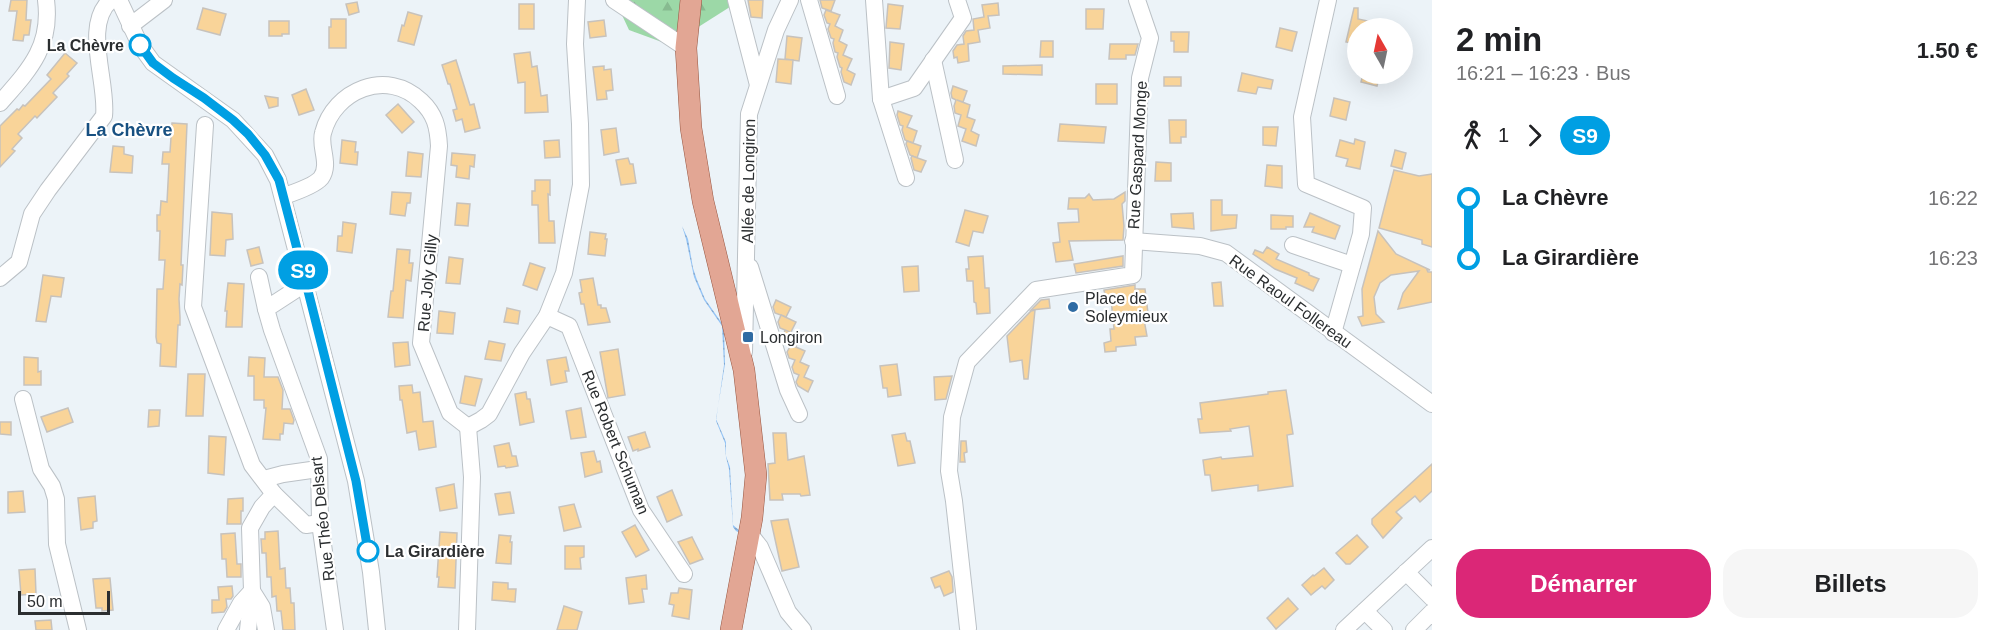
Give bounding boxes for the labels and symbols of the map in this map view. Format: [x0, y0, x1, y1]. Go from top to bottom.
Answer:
north arrow [1347, 18, 1413, 84]
marker: La Chèvre [129, 34, 151, 56]
place label: La Chèvre [47, 37, 124, 54]
street label: Rue Gaspard Monge [1125, 80, 1150, 230]
street label: Allée de Longiron [739, 119, 758, 243]
district label: La Chèvre [85, 120, 173, 140]
street label: Rue Joly Gilly [415, 234, 440, 333]
line badge: S9 [276, 250, 330, 290]
street label: Rue Raoul Follereau [1226, 251, 1355, 351]
place label: Place de Soleymieux [1085, 290, 1168, 325]
marker: Place de Soleymieux [1066, 300, 1080, 314]
place label: Longiron [760, 329, 822, 346]
marker: Longiron [741, 330, 755, 344]
street label: Rue Robert Schuman [579, 368, 652, 517]
street label: Rue Théo Delsart [307, 455, 337, 582]
marker: La Girardière [357, 540, 379, 562]
place label: La Girardière [385, 543, 485, 560]
scale bar [18, 588, 110, 616]

